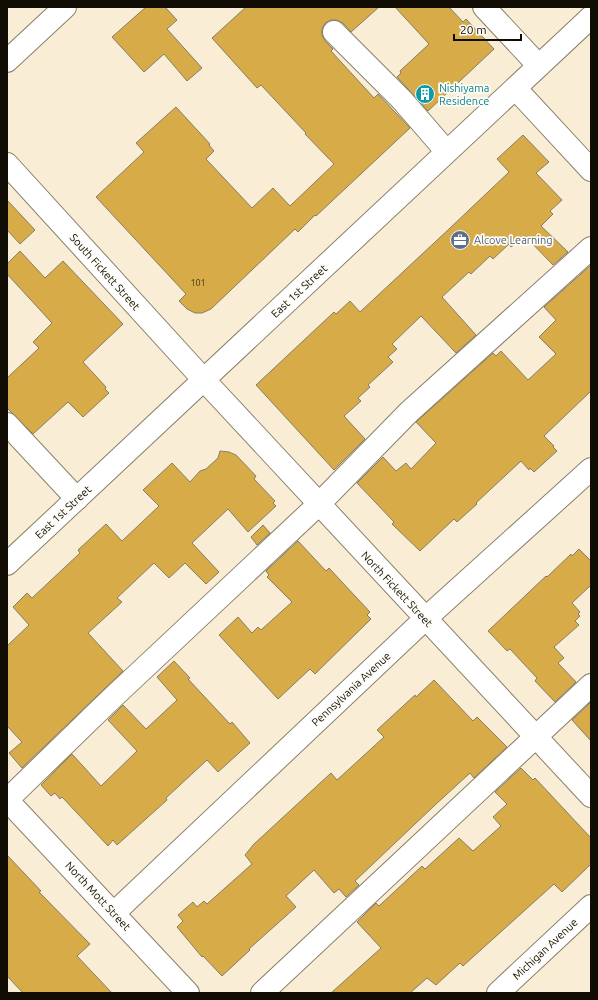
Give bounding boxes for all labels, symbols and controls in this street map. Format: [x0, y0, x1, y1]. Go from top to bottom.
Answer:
scale bar [454, 16, 521, 42]
text: 20 m [460, 23, 487, 36]
place label: Nishiyama Residence [439, 82, 489, 107]
building icon: Nishiyama Residence [414, 83, 436, 105]
office icon: Alcove Learning [449, 229, 471, 251]
street label: South Fickett Street [68, 231, 143, 313]
place label: Alcove Learning [474, 234, 553, 246]
street label: East 1st Street [269, 262, 330, 320]
house number: 101 [190, 278, 206, 288]
street label: East 1st Street [33, 483, 94, 541]
street label: North Fickett Street [359, 549, 435, 630]
street label: Pennsylvania Avenue [309, 649, 393, 729]
street label: North Mott Street [63, 859, 133, 933]
street label: Michigan Avenue [510, 916, 580, 982]

